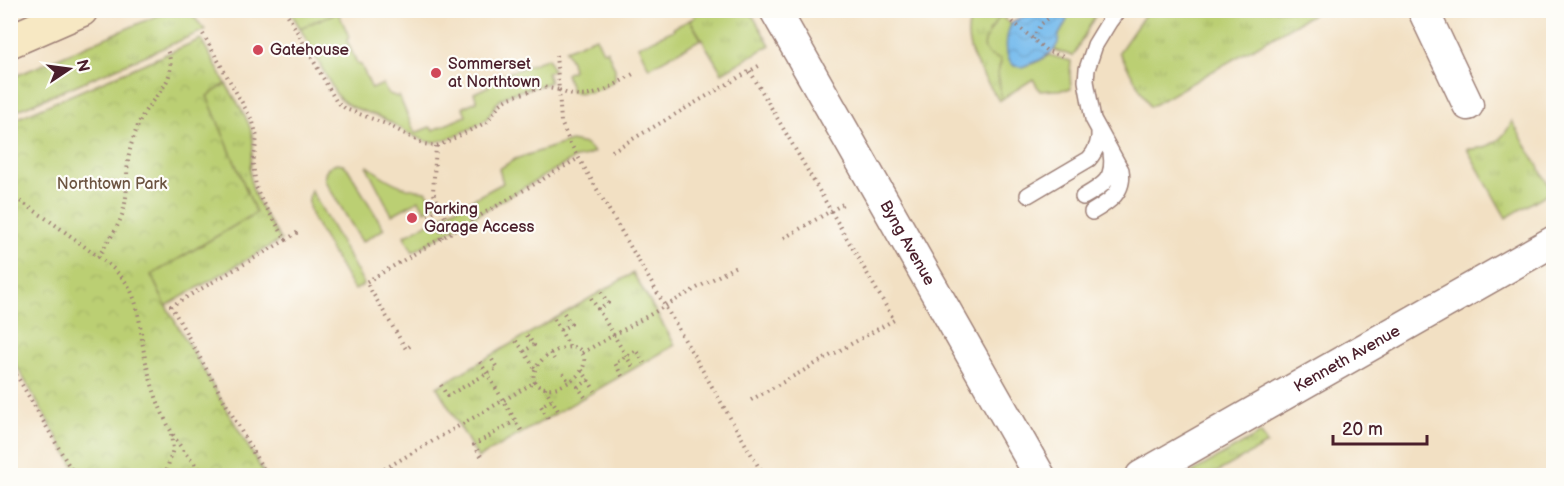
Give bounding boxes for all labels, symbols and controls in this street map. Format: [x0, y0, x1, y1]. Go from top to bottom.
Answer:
north arrow [39, 39, 99, 99]
place label: Gatehouse [270, 41, 350, 60]
marker: Gatehouse [251, 43, 265, 57]
place label: Sommerset at Northtown [448, 55, 540, 92]
text: N [72, 58, 93, 74]
marker: Sommerset at Northtown [429, 66, 443, 80]
park label: Northtown Park [57, 175, 167, 194]
street label: Byng Avenue [876, 197, 939, 289]
place label: Parking Garage Access [424, 200, 535, 237]
marker: Parking Garage Access [405, 211, 419, 225]
street label: Kenneth Avenue [1291, 321, 1404, 396]
scale bar [1333, 408, 1428, 446]
text: 20 m [1342, 419, 1383, 440]

